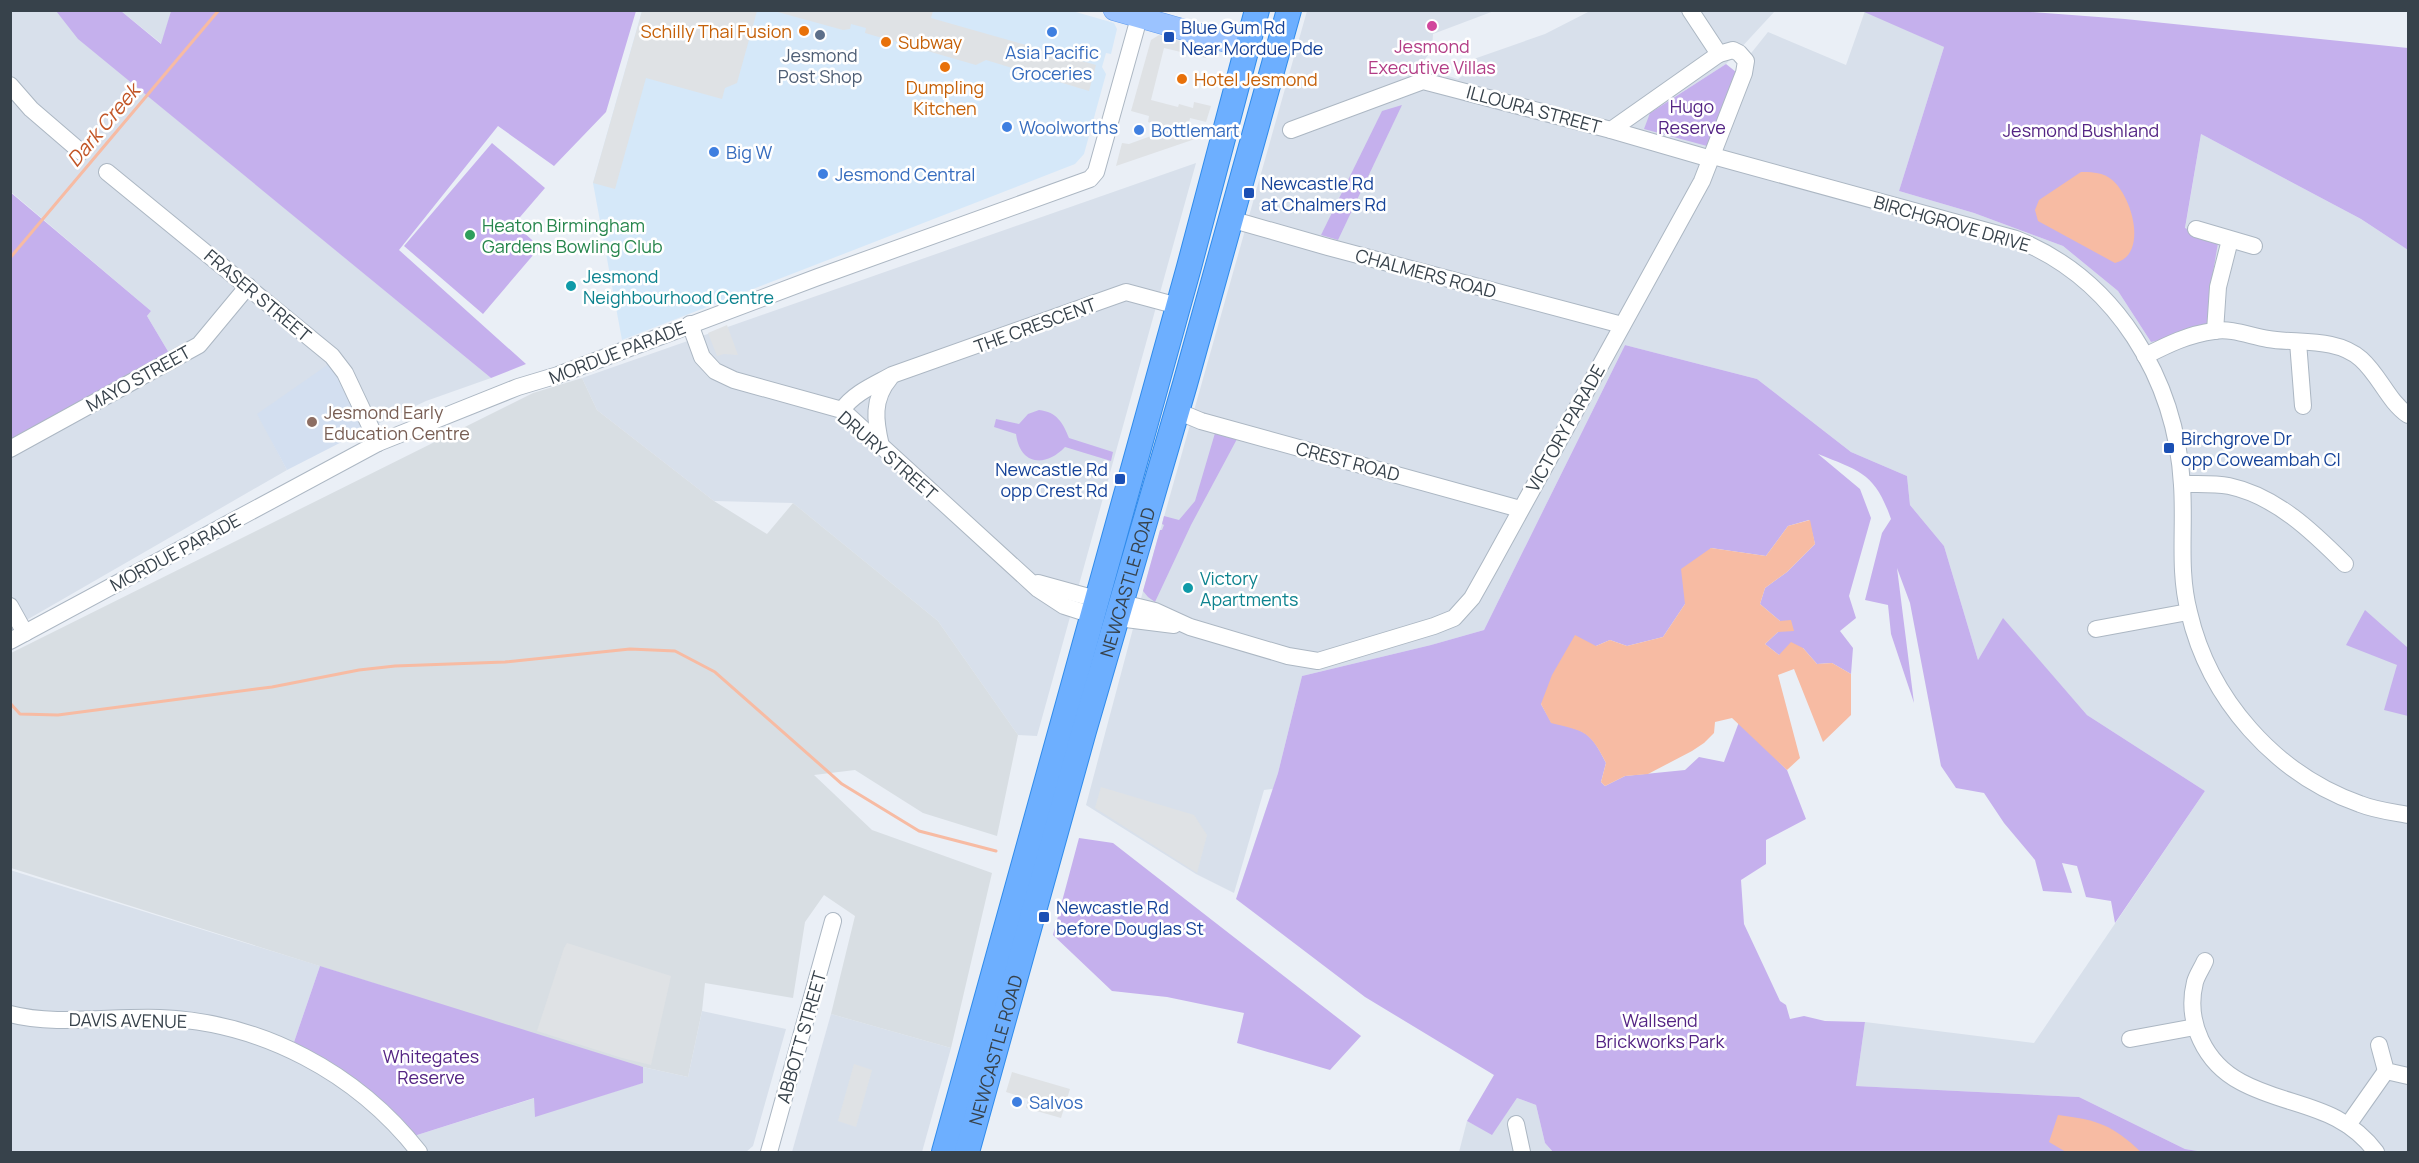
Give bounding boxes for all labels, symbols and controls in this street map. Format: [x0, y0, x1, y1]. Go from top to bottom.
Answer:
place label: Blue Gum Rd Near Mordue Pde [1181, 15, 1323, 60]
place label: Schilly Thai Fusion [641, 19, 792, 43]
marker: Jesmond Executive Villas [1425, 19, 1439, 33]
marker: Schilly Thai Fusion [797, 24, 811, 38]
marker: Asia Pacific Groceries [1045, 25, 1059, 39]
marker: Jesmond Post Shop [813, 28, 827, 42]
place label: Subway [898, 30, 963, 54]
marker: Blue Gum Rd Near Mordue Pde [1162, 30, 1176, 44]
place label: Jesmond Executive Villas [1368, 34, 1496, 79]
marker: Subway [879, 35, 893, 49]
place label: Asia Pacific Groceries [1005, 40, 1099, 85]
place label: Jesmond Post Shop [778, 43, 862, 88]
marker: Dumpling Kitchen [938, 60, 952, 74]
place label: Hotel Jesmond [1194, 67, 1318, 91]
marker: Hotel Jesmond [1175, 72, 1189, 86]
place label: Dumpling Kitchen [906, 75, 984, 120]
water label: Dark Creek [60, 76, 148, 172]
street label: ILLOURA STREET [1464, 79, 1604, 139]
park label: Hugo Reserve [1658, 94, 1726, 139]
place label: Woolworths [1019, 115, 1118, 139]
place label: Bottlemart [1151, 118, 1239, 142]
park label: Jesmond Bushland [2003, 118, 2159, 142]
marker: Woolworths [1000, 120, 1014, 134]
marker: Bottlemart [1132, 123, 1146, 137]
place label: Big W [726, 140, 772, 164]
marker: Big W [707, 145, 721, 159]
place label: Jesmond Central [835, 162, 975, 186]
marker: Jesmond Central [816, 167, 830, 181]
place label: Newcastle Rd at Chalmers Rd [1261, 171, 1387, 216]
marker: Newcastle Rd at Chalmers Rd [1242, 186, 1256, 200]
street label: BIRCHGROVE DRIVE [1871, 189, 2033, 257]
place label: Heaton Birmingham Gardens Bowling Club [482, 213, 663, 258]
marker: Heaton Birmingham Gardens Bowling Club [463, 228, 477, 242]
street label: FRASER STREET [200, 243, 317, 347]
street label: CHALMERS ROAD [1353, 243, 1499, 303]
place label: Jesmond Neighbourhood Centre [583, 264, 774, 309]
marker: Jesmond Neighbourhood Centre [564, 279, 578, 293]
street label: THE CRESCENT [971, 292, 1100, 358]
street label: MORDUE PARADE [545, 315, 689, 389]
street label: MAYO STREET [82, 339, 195, 417]
street label: VICTORY PARADE [1520, 360, 1610, 496]
place label: Jesmond Early Education Centre [324, 400, 470, 445]
street label: DRURY STREET [833, 405, 943, 505]
marker: Jesmond Early Education Centre [305, 415, 319, 429]
place label: Birchgrove Dr opp Coweambah Cl [2181, 426, 2341, 471]
street label: CREST ROAD [1294, 436, 1402, 486]
marker: Birchgrove Dr opp Coweambah Cl [2162, 441, 2176, 455]
place label: Newcastle Rd opp Crest Rd [995, 457, 1108, 502]
marker: Newcastle Rd opp Crest Rd [1113, 472, 1127, 486]
street label: NEWCASTLE ROAD [1094, 504, 1161, 660]
street label: MORDUE PARADE [106, 507, 244, 597]
place label: Victory Apartments [1200, 566, 1299, 611]
marker: Victory Apartments [1181, 581, 1195, 595]
place label: Newcastle Rd before Douglas St [1056, 895, 1204, 940]
marker: Newcastle Rd before Douglas St [1037, 910, 1051, 924]
street label: ABBOTT STREET [771, 968, 831, 1106]
street label: NEWCASTLE ROAD [963, 972, 1028, 1128]
street label: DAVIS AVENUE [69, 1007, 187, 1033]
park label: Wallsend Brickworks Park [1596, 1008, 1726, 1053]
park label: Whitegates Reserve [383, 1044, 479, 1089]
place label: Salvos [1029, 1090, 1083, 1114]
marker: Salvos [1010, 1095, 1024, 1109]

